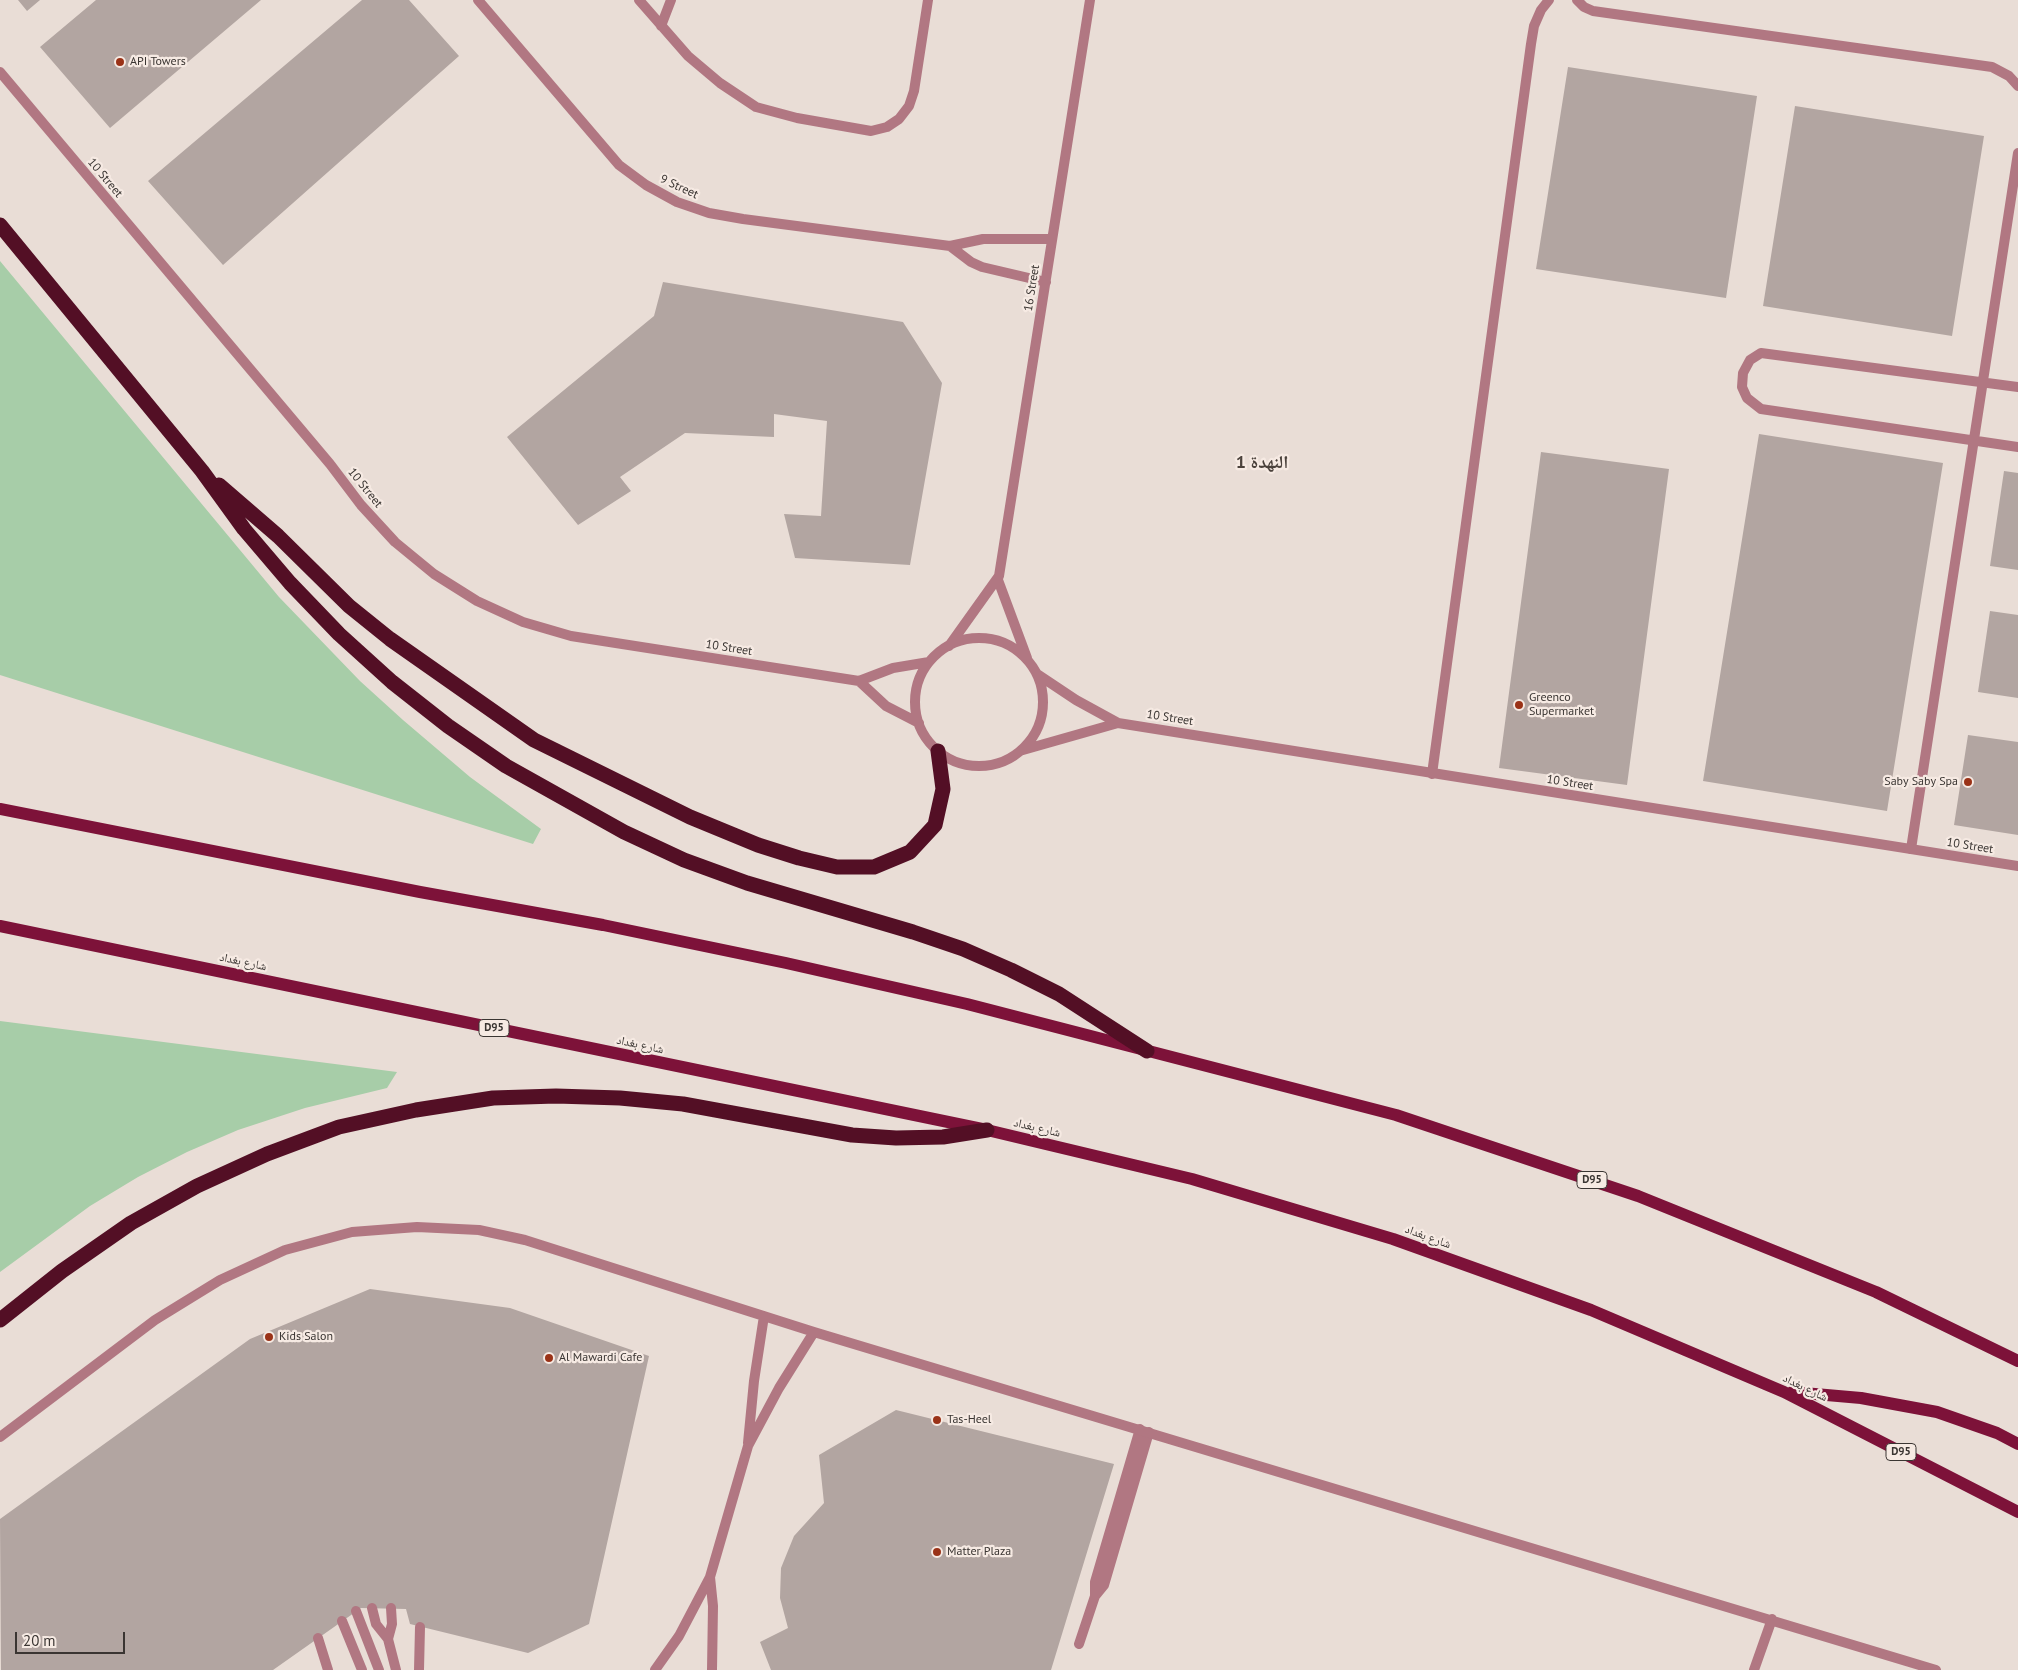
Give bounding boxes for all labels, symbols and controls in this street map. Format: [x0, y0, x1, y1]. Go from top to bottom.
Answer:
place label: API Towers [130, 55, 186, 69]
marker: API Towers [114, 56, 126, 68]
street label: 10 Street [84, 155, 126, 201]
street label: 9 Street [658, 172, 700, 202]
street label: 16 Street [1021, 264, 1043, 312]
district label: النهدة 1 [1236, 452, 1288, 474]
street label: 10 Street [345, 465, 385, 511]
street label: 10 Street [705, 637, 753, 659]
place label: Greenco Supermarket [1529, 691, 1594, 719]
marker: Greenco Supermarket [1513, 699, 1525, 711]
street label: 10 Street [1146, 707, 1194, 729]
street label: 10 Street [1546, 772, 1594, 794]
place label: Saby Saby Spa [1884, 775, 1958, 789]
marker: Saby Saby Spa [1962, 776, 1974, 788]
street label: 10 Street [1946, 835, 1994, 857]
street label: شارع بغداد [218, 950, 268, 974]
road number: D95 [479, 1020, 509, 1036]
street label: شارع بغداد [615, 1033, 665, 1057]
street label: شارع بغداد [1012, 1116, 1062, 1140]
road number: D95 [1577, 1172, 1607, 1188]
street label: شارع بغداد [1403, 1222, 1453, 1252]
place label: Kids Salon [279, 1330, 333, 1344]
marker: Kids Salon [263, 1331, 275, 1343]
place label: Al Mawardi Cafe [559, 1351, 642, 1365]
marker: Al Mawardi Cafe [543, 1352, 555, 1364]
street label: شارع بغداد [1780, 1371, 1830, 1405]
place label: Tas-Heel [947, 1413, 991, 1427]
marker: Tas-Heel [931, 1414, 943, 1426]
road number: D95 [1886, 1444, 1916, 1460]
place label: Matter Plaza [947, 1545, 1011, 1559]
marker: Matter Plaza [931, 1546, 943, 1558]
scale bar [18, 1622, 128, 1654]
text: 20 m [23, 1631, 56, 1650]

